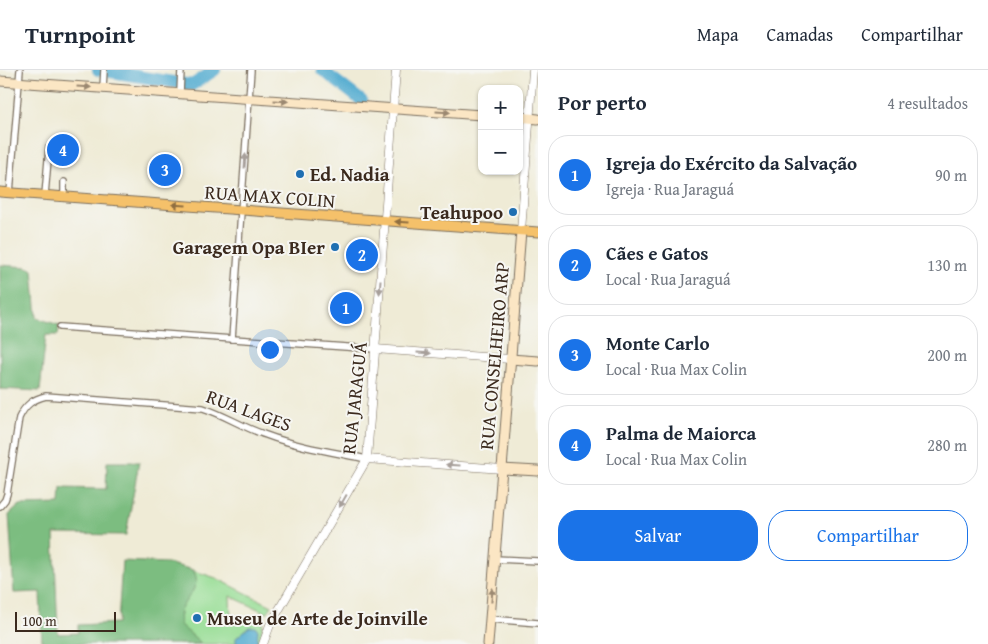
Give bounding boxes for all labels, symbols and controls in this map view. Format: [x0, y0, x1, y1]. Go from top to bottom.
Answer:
text: Turnpoint [25, 17, 135, 52]
text: Mapa [697, 21, 738, 48]
text: Camadas [766, 21, 833, 48]
text: Compartilhar [861, 21, 963, 48]
one-way arrow [76, 83, 92, 91]
map controls [478, 85, 523, 175]
button: + [478, 85, 523, 130]
text: Por perto [558, 87, 647, 118]
text: 4 resultados [887, 91, 968, 115]
one-way arrow [273, 97, 289, 105]
one-way arrow [435, 108, 451, 116]
button: − [478, 130, 523, 175]
pin: 4 [47, 131, 79, 169]
text: Igreja do Exército da Salvação [606, 149, 857, 177]
pin: 3 [149, 151, 181, 189]
one-way arrow [241, 153, 249, 169]
place label: Ed. Nadia [310, 160, 390, 188]
text: 1 [571, 163, 579, 187]
text: 90 m [935, 163, 967, 187]
marker: Ed. Nadia [294, 168, 306, 180]
street label: RUA MAX COLIN [204, 177, 336, 215]
text: Igreja · Rua Jaraguá [606, 177, 734, 201]
place label: Teahupoo [420, 198, 503, 226]
one-way arrow [171, 201, 187, 209]
marker: Teahupoo [507, 206, 519, 218]
one-way arrow [394, 217, 410, 225]
place label: Garagem Opa BIer [173, 233, 325, 261]
pin: 2 [346, 236, 378, 274]
text: Cães e Gatos [606, 239, 708, 267]
marker: Garagem Opa BIer [329, 241, 341, 253]
text: 2 [571, 253, 579, 277]
text: 130 m [927, 253, 967, 277]
street label: RUA CONSELHEIRO ARP [472, 261, 516, 451]
text: Local · Rua Jaraguá [606, 267, 731, 291]
one-way arrow [376, 279, 384, 295]
pin: 1 [330, 289, 362, 327]
text: Monte Carlo [606, 329, 710, 357]
your location [257, 337, 283, 363]
street label: RUA JARAGUÁ [334, 340, 374, 456]
text: 3 [571, 343, 579, 367]
text: 200 m [927, 343, 967, 367]
one-way arrow [416, 349, 432, 357]
text: Local · Rua Max Colin [606, 357, 747, 381]
street label: RUA LAGES [202, 382, 296, 438]
text: Palma de Maiorca [606, 419, 756, 447]
text: 4 [571, 433, 579, 457]
text: 280 m [927, 433, 967, 457]
text: Local · Rua Max Colin [606, 447, 747, 471]
one-way arrow [445, 461, 461, 469]
one-way arrow [338, 495, 347, 508]
button: Salvar [558, 510, 758, 561]
button: Compartilhar [768, 510, 968, 561]
one-way arrow [488, 587, 496, 603]
place label: Museu de Arte de Joinville [207, 604, 428, 632]
scale bar [15, 609, 116, 632]
text: 100 m [22, 611, 57, 631]
marker: Museu de Arte de Joinville [191, 612, 203, 624]

